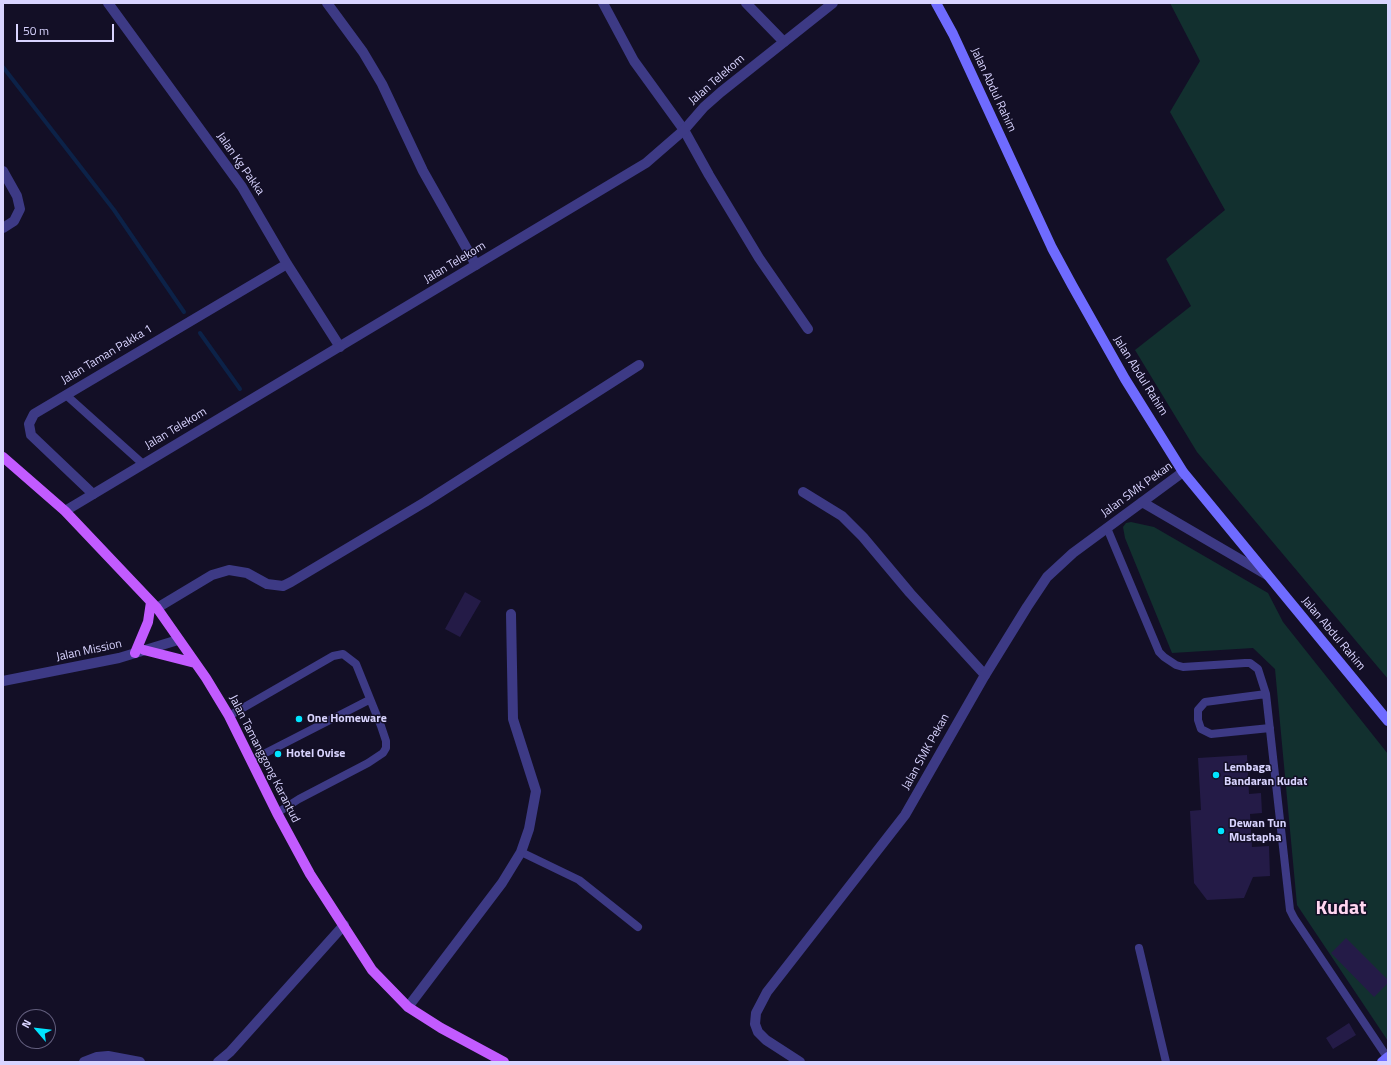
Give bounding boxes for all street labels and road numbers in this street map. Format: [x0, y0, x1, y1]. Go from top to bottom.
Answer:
street label: Jalan Abdul Rahim [967, 46, 1019, 134]
street label: Jalan Telekom [686, 52, 748, 108]
street label: Jalan Kg Pakka [213, 130, 267, 198]
street label: Jalan Telekom [422, 239, 488, 287]
street label: Jalan Taman Pakka 1 [59, 322, 155, 388]
street label: Jalan Abdul Rahim [1110, 333, 1170, 419]
street label: Jalan Telekom [143, 405, 209, 453]
street label: Jalan SMK Pekan [1099, 459, 1175, 521]
street label: Jalan Abdul Rahim [1298, 594, 1368, 674]
street label: Jalan Mission [55, 637, 123, 665]
street label: Jalan Tamanggong Karantud [225, 693, 303, 825]
street label: Jalan SMK Pekan [899, 711, 953, 793]

